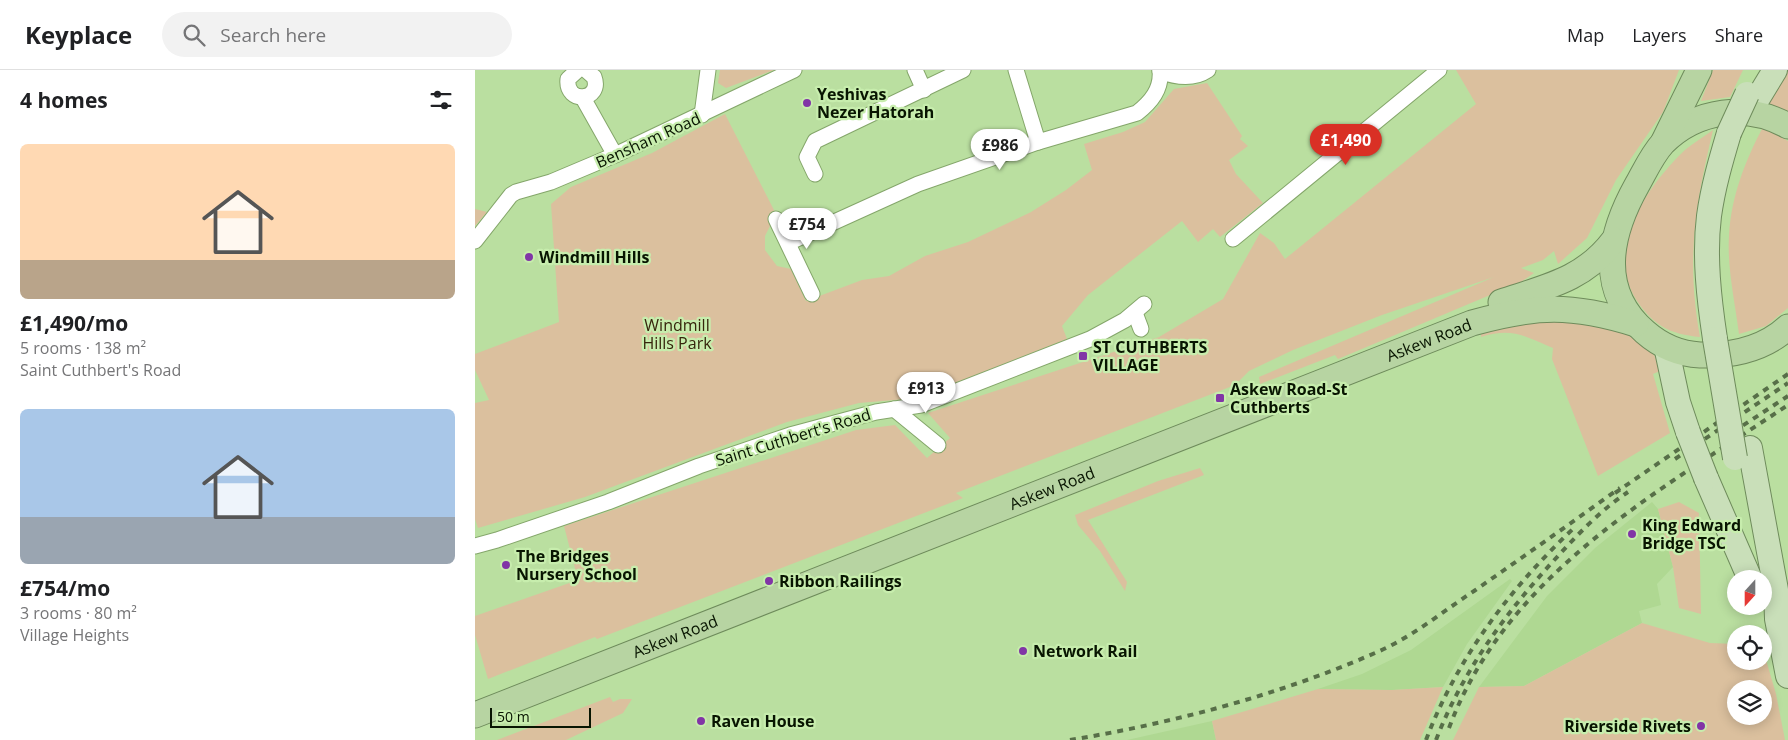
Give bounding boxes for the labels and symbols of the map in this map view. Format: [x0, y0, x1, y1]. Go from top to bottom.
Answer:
place label: Yeshivas Nezer Hatorah [817, 83, 934, 123]
marker: Yeshivas Nezer Hatorah [801, 97, 813, 109]
street label: Bensham Road [592, 107, 704, 173]
pin: £1,490 [1305, 124, 1387, 166]
pin: £986 [970, 128, 1030, 171]
pin: £754 [777, 208, 837, 250]
place label: Windmill Hills [539, 246, 649, 268]
marker: Windmill Hills [523, 251, 535, 263]
street label: Askew Road [1383, 313, 1475, 367]
park label: Windmill Hills Park [642, 314, 712, 354]
place label: ST CUTHBERTS VILLAGE [1093, 336, 1208, 376]
marker: ST CUTHBERTS VILLAGE [1077, 350, 1089, 362]
pin: £913 [896, 372, 956, 414]
place label: Askew Road-St Cuthberts [1230, 378, 1347, 418]
marker: Askew Road-St Cuthberts [1214, 392, 1226, 404]
street label: Saint Cuthbert's Road [713, 403, 873, 471]
street label: Askew Road [1006, 461, 1098, 515]
place label: King Edward Bridge TSC [1642, 514, 1741, 554]
marker: King Edward Bridge TSC [1626, 528, 1638, 540]
place label: The Bridges Nursery School [516, 545, 637, 585]
marker: The Bridges Nursery School [500, 559, 512, 571]
place label: Ribbon Railings [779, 570, 902, 592]
north arrow [1727, 570, 1773, 615]
marker: Ribbon Railings [763, 575, 775, 587]
street label: Askew Road [629, 610, 721, 663]
place label: Network Rail [1033, 640, 1137, 662]
marker: Network Rail [1017, 645, 1029, 657]
scale bar [490, 705, 591, 728]
place label: Raven House [711, 710, 815, 732]
marker: Raven House [695, 715, 707, 727]
place label: Riverside Rivets [1564, 715, 1691, 737]
marker: Riverside Rivets [1695, 720, 1707, 732]

